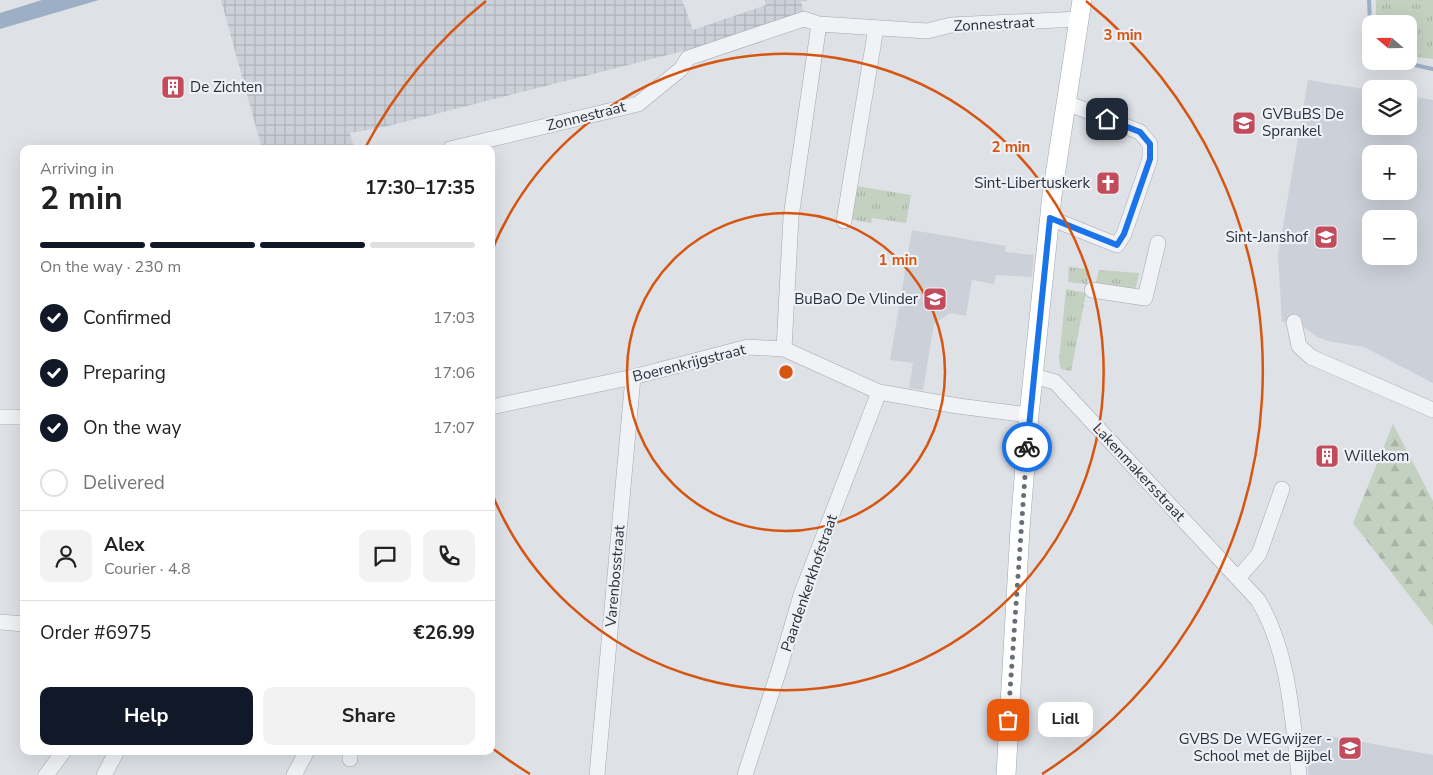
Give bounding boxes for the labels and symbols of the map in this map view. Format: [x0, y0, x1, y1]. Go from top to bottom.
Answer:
street label: Zonnestraat [953, 12, 1036, 36]
north arrow [1362, 15, 1418, 70]
text: 3 min [1104, 25, 1142, 45]
building icon: De Zichten [160, 74, 186, 100]
place label: De Zichten [190, 77, 262, 97]
street label: Zonnestraat [544, 96, 628, 135]
pin [1086, 98, 1128, 140]
place label: GVBuBS De Sprankel [1262, 104, 1344, 141]
school or university icon: GVBuBS De Sprankel [1231, 110, 1257, 136]
text: 2 min [992, 137, 1030, 157]
church icon: Sint-Libertuskerk [1095, 170, 1121, 196]
place label: Sint-Libertuskerk [974, 173, 1090, 193]
school or university icon: Sint-Janshof [1313, 224, 1339, 250]
place label: Sint-Janshof [1225, 227, 1309, 247]
text: 1 min [879, 250, 917, 270]
school or university icon: BuBaO De Vlinder [922, 286, 948, 312]
place label: BuBaO De Vlinder [794, 289, 919, 309]
street label: Boerenkrijgstraat [630, 339, 748, 387]
centre of rings [777, 363, 795, 381]
street label: Lakenmakersstraat [1088, 419, 1190, 526]
courier [1002, 422, 1052, 472]
building icon: Willekom [1314, 443, 1340, 469]
place label: Willekom [1344, 446, 1409, 466]
street label: Paardenkerkhofstraat [776, 511, 842, 654]
street label: Varenbosstraat [600, 523, 629, 629]
pin [987, 699, 1029, 741]
callout: Lidl [1038, 702, 1093, 738]
place label: GVBS De WEGwijzer - School met de Bijbel [1179, 729, 1333, 766]
school or university icon: GVBS De WEGwijzer - School met de Bijbel [1337, 735, 1363, 761]

